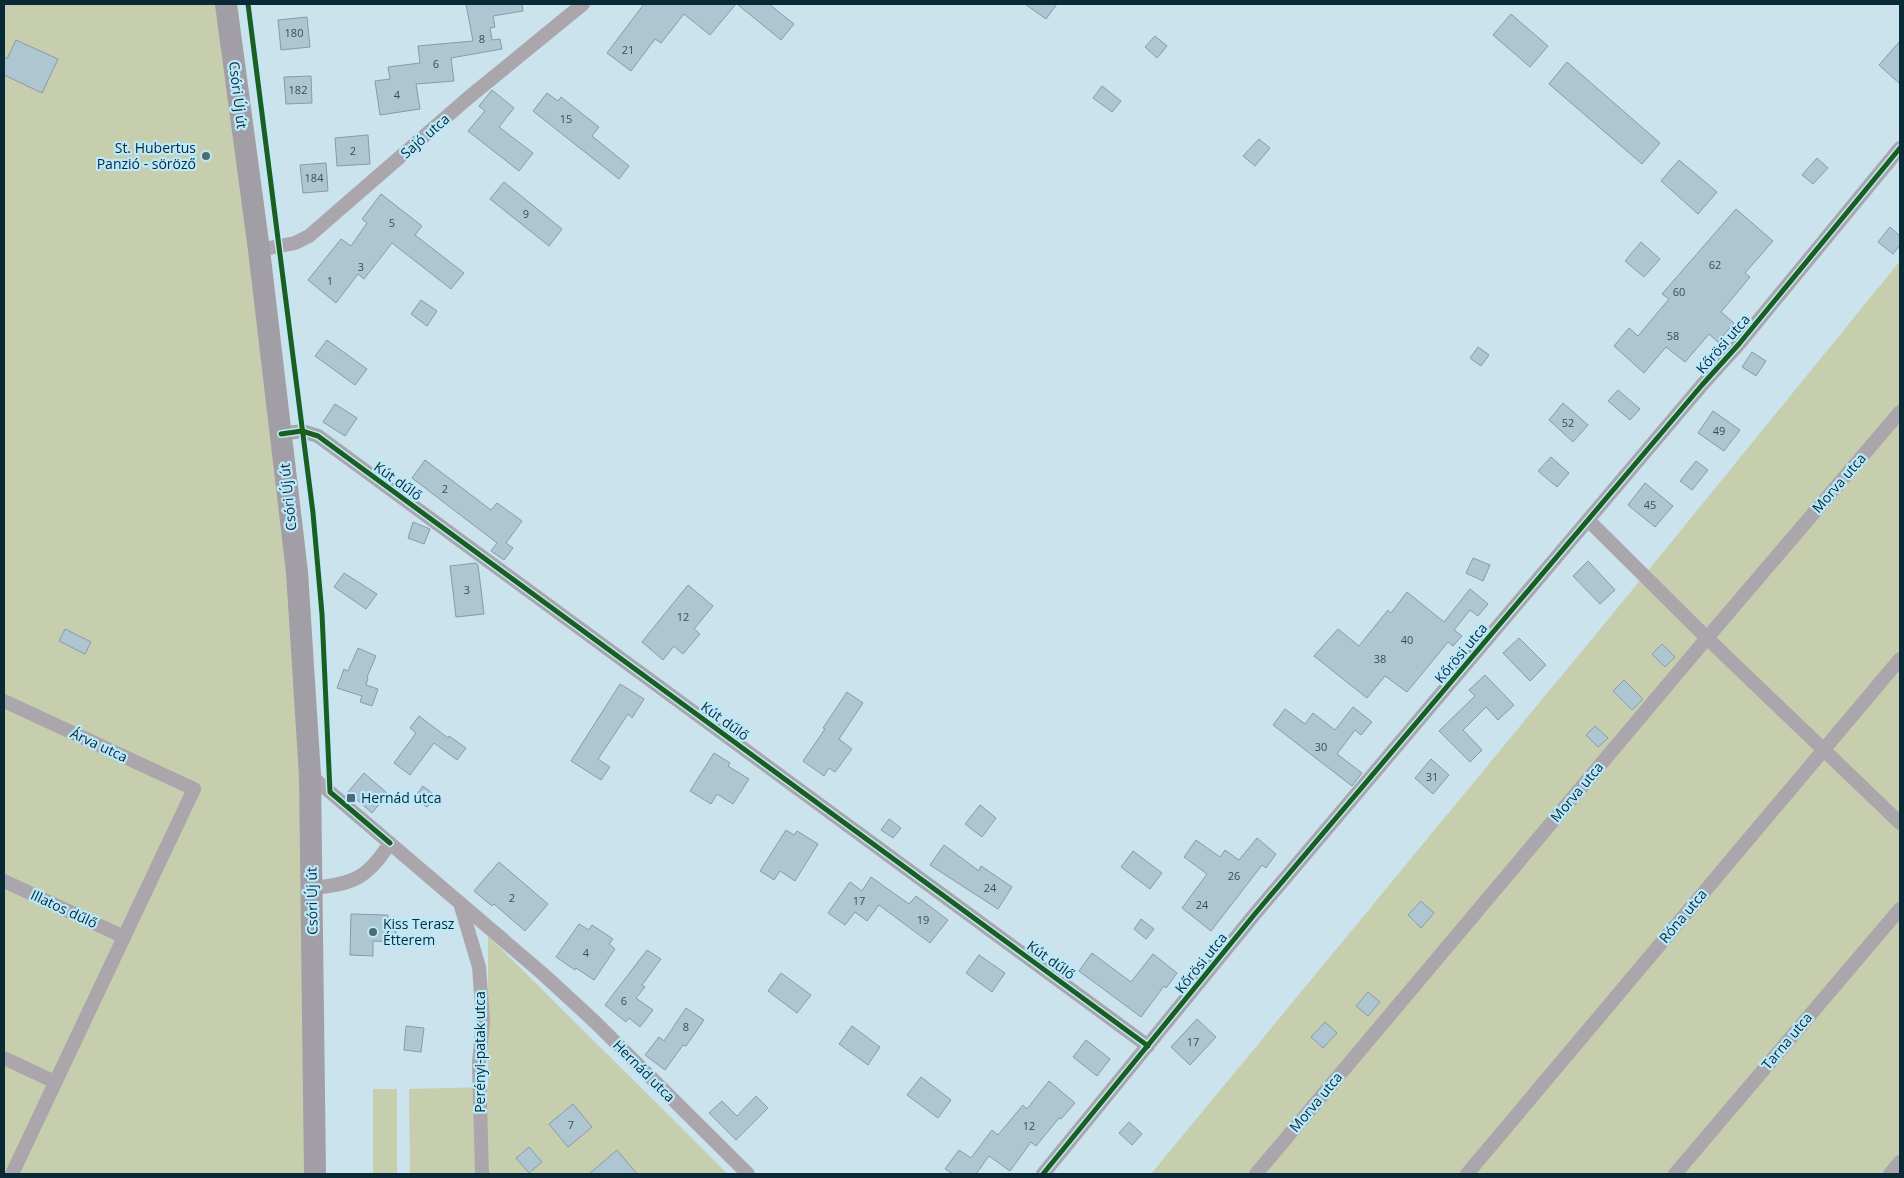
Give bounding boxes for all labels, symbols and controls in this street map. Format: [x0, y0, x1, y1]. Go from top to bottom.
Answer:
house number: 180 [285, 25, 303, 40]
house number: 8 [479, 31, 485, 46]
house number: 21 [622, 42, 634, 57]
house number: 6 [433, 56, 439, 71]
street label: Csóri Új út [225, 60, 252, 130]
house number: 182 [289, 82, 307, 97]
house number: 4 [394, 87, 401, 102]
street label: Sajó utca [396, 109, 453, 162]
house number: 15 [560, 111, 572, 126]
place label: St. Hubertus Panzió - söröző [97, 138, 196, 173]
house number: 2 [350, 143, 356, 158]
marker: St. Hubertus Panzió - söröző [200, 150, 212, 162]
house number: 184 [305, 170, 324, 185]
house number: 9 [523, 206, 529, 221]
house number: 5 [389, 215, 395, 230]
house number: 62 [1709, 257, 1721, 272]
house number: 3 [358, 259, 364, 274]
house number: 1 [327, 273, 333, 288]
house number: 60 [1673, 284, 1685, 299]
street label: Kőrösi utca [1691, 310, 1754, 377]
house number: 58 [1667, 328, 1679, 343]
house number: 52 [1562, 415, 1574, 430]
house number: 49 [1713, 423, 1725, 438]
street label: Morva utca [1807, 449, 1870, 517]
street label: Kút dűlő [370, 457, 426, 504]
street label: Csóri Új út [275, 462, 300, 532]
house number: 2 [442, 481, 448, 496]
house number: 45 [1644, 497, 1656, 512]
house number: 3 [464, 582, 470, 597]
house number: 12 [677, 609, 689, 624]
street label: Kőrösi utca [1430, 619, 1491, 687]
house number: 40 [1401, 632, 1413, 647]
house number: 38 [1374, 651, 1386, 666]
street label: Kút dűlő [697, 697, 753, 744]
street label: Árva utca [68, 723, 131, 766]
house number: 30 [1315, 739, 1327, 754]
street label: Morva utca [1546, 758, 1607, 826]
house number: 31 [1426, 769, 1438, 784]
place label: Hernád utca [361, 788, 442, 807]
marker: Hernád utca [345, 792, 357, 804]
street label: Csóri Új út [301, 867, 322, 935]
house number: 26 [1228, 868, 1240, 883]
house number: 24 [984, 880, 997, 895]
street label: Illatos dűlő [28, 885, 101, 932]
street label: Róna utca [1654, 885, 1711, 947]
house number: 2 [509, 890, 515, 905]
house number: 17 [853, 893, 865, 908]
house number: 24 [1196, 897, 1209, 912]
house number: 19 [917, 912, 929, 927]
place label: Kiss Terasz Étterem [383, 914, 455, 949]
marker: Kiss Terasz Étterem [367, 926, 379, 938]
street label: Kőrösi utca [1170, 928, 1231, 997]
street label: Kút dűlő [1023, 936, 1079, 983]
house number: 4 [583, 945, 590, 960]
street label: Perényi-patak utca [470, 991, 489, 1113]
house number: 6 [621, 993, 627, 1008]
street label: Tarna utca [1757, 1008, 1816, 1073]
house number: 8 [683, 1019, 689, 1034]
house number: 17 [1187, 1034, 1199, 1049]
street label: Hernád utca [609, 1035, 680, 1106]
street label: Morva utca [1285, 1068, 1346, 1136]
house number: 7 [568, 1117, 574, 1132]
house number: 12 [1023, 1118, 1035, 1133]

